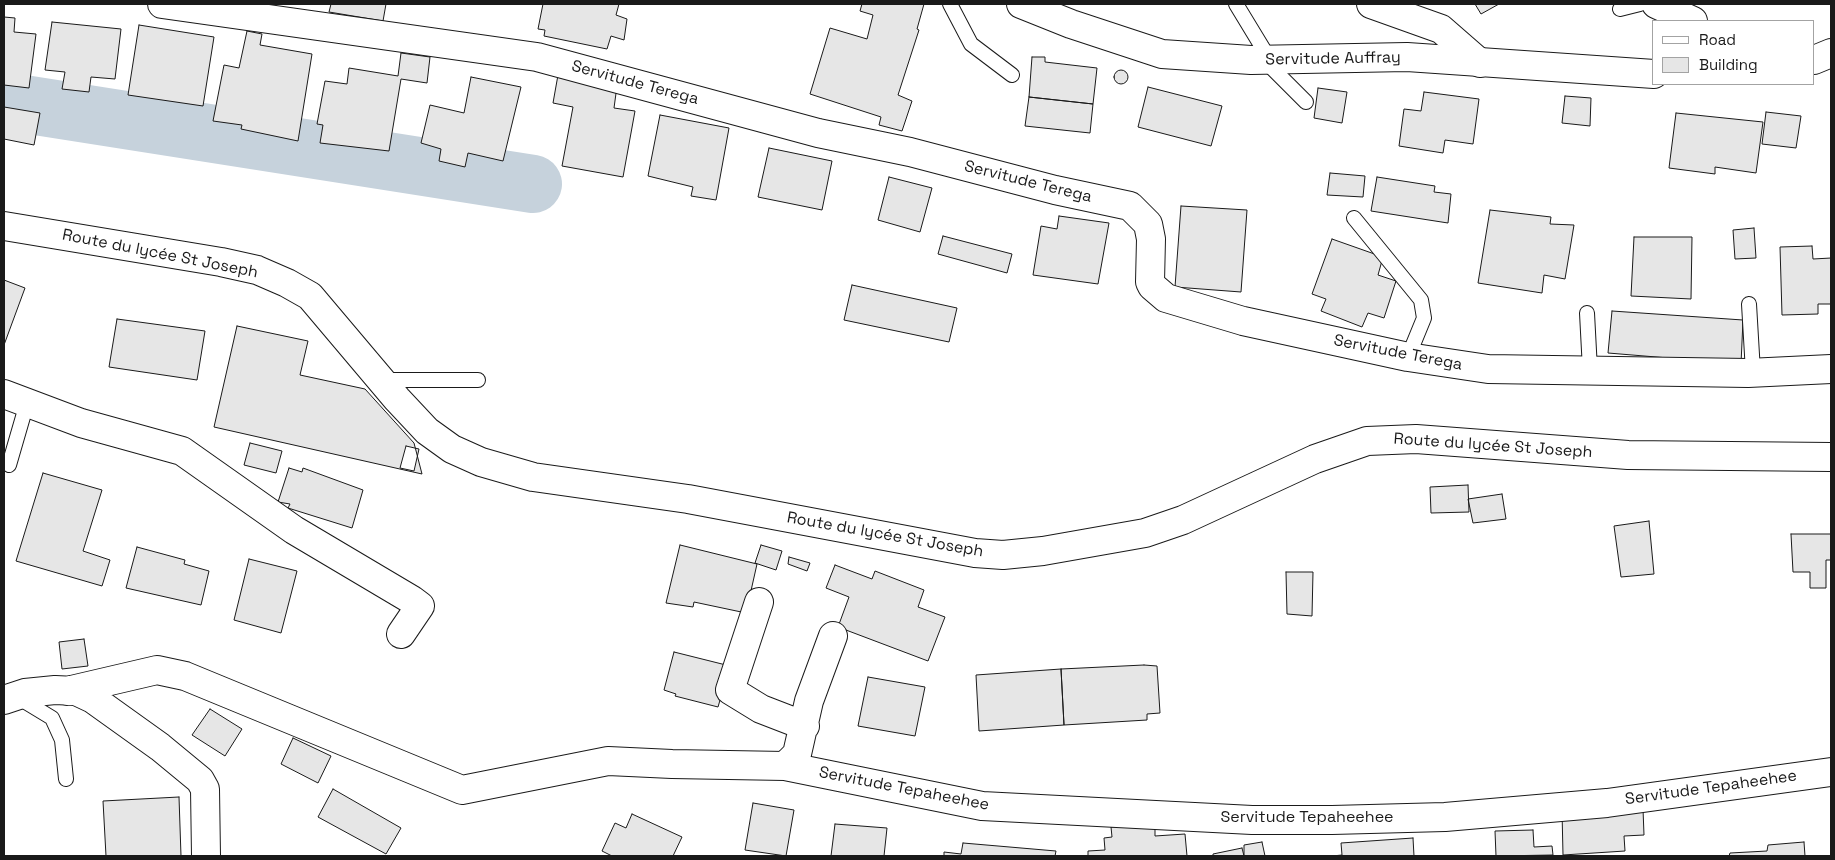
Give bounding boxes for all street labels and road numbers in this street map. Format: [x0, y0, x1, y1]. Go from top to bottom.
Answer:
street label: Servitude Auffray [1265, 48, 1401, 70]
street label: Servitude Terega [569, 57, 701, 109]
street label: Servitude Terega [962, 157, 1094, 207]
street label: Route du lycée St Joseph [60, 226, 260, 282]
street label: Servitude Terega [1332, 331, 1464, 375]
street label: Route du lycée St Joseph [1393, 429, 1593, 463]
street label: Route du lycée St Joseph [785, 508, 985, 562]
street label: Servitude Tepaheehee [817, 763, 991, 815]
street label: Servitude Tepaheehee [1624, 766, 1798, 810]
street label: Servitude Tepaheehee [1220, 808, 1394, 828]

